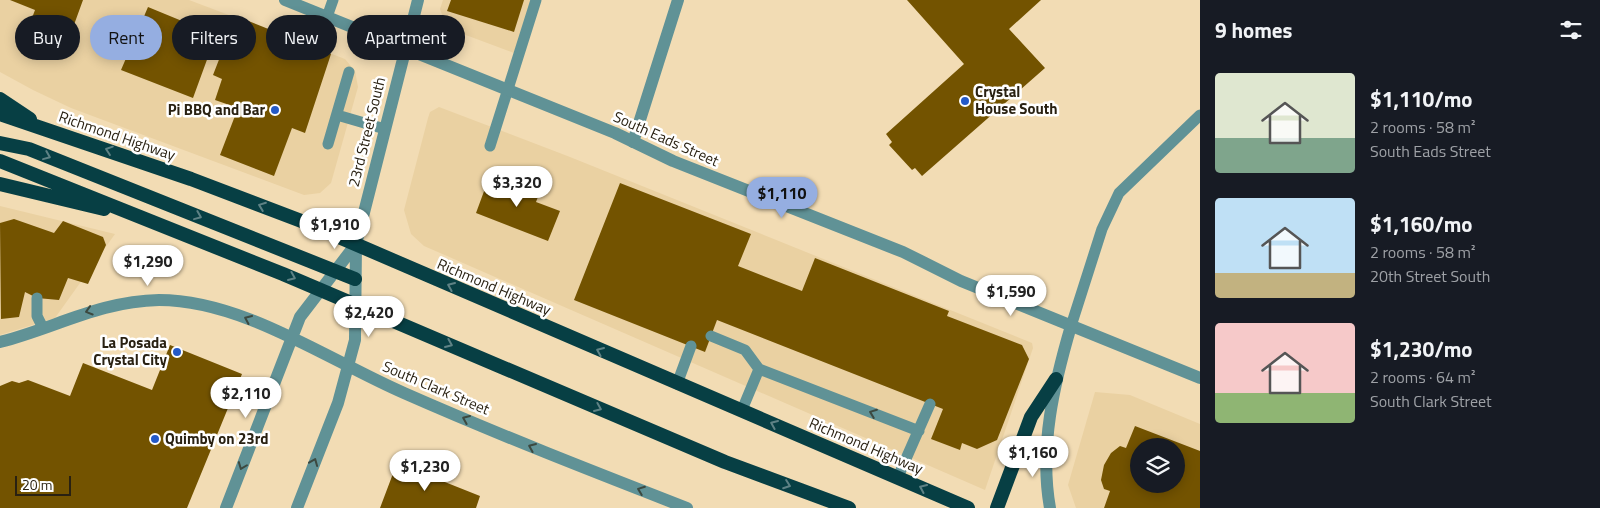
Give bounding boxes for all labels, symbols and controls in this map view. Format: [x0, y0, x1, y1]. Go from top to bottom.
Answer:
text: 9 homes [1215, 14, 1292, 46]
chip: Buy [15, 15, 80, 60]
chip: Rent [90, 15, 162, 60]
chip: Filters [172, 15, 256, 60]
chip: New [266, 15, 337, 60]
chip: Apartment [347, 15, 465, 60]
icon: filters [1557, 16, 1585, 44]
street label: 23rd Street South [342, 75, 391, 189]
place label: Crystal House South [975, 80, 1058, 120]
text: $1,110/mo [1370, 83, 1472, 115]
icon: home [1255, 93, 1315, 153]
marker: Crystal House South [959, 95, 971, 107]
place label: Pi BBQ and Bar [168, 98, 265, 121]
marker: Pi BBQ and Bar [269, 104, 281, 116]
street label: Richmond Highway [56, 105, 179, 166]
street label: South Eads Street [610, 105, 723, 172]
text: 2 rooms · 58 m² [1370, 115, 1475, 139]
text: South Eads Street [1370, 139, 1491, 163]
one-way arrow [106, 146, 114, 156]
one-way arrow [42, 150, 51, 160]
pin: $3,320 [476, 166, 558, 208]
text: $3,320 [492, 170, 542, 194]
pin: $1,110 [741, 176, 823, 219]
text: $1,110 [757, 181, 807, 205]
one-way arrow [258, 202, 267, 212]
pin: $1,910 [294, 208, 376, 250]
text: $1,160/mo [1370, 208, 1472, 240]
one-way arrow [193, 210, 202, 220]
text: $1,910 [310, 212, 360, 236]
icon: home [1255, 218, 1315, 278]
text: 2 rooms · 58 m² [1370, 240, 1475, 264]
pin: $1,290 [107, 244, 189, 287]
text: $1,290 [123, 249, 173, 273]
street label: Richmond Highway [434, 252, 555, 321]
text: 20th Street South [1370, 264, 1490, 288]
one-way arrow [287, 271, 296, 282]
pin: $1,590 [970, 274, 1052, 317]
text: $1,590 [986, 279, 1036, 303]
one-way arrow [447, 282, 456, 293]
pin: $2,420 [328, 296, 410, 338]
text: $2,420 [344, 300, 394, 324]
one-way arrow [86, 305, 94, 315]
one-way arrow [244, 314, 253, 325]
place label: La Posada Crystal City [93, 331, 167, 371]
text: $1,230/mo [1370, 333, 1472, 365]
one-way arrow [444, 337, 453, 348]
icon: home [1255, 343, 1315, 403]
marker: La Posada Crystal City [171, 346, 183, 358]
one-way arrow [596, 346, 605, 357]
street label: South Clark Street [379, 355, 494, 421]
text: 2 rooms · 64 m² [1370, 365, 1475, 389]
pin: $2,110 [205, 376, 287, 419]
text: $2,110 [221, 381, 271, 405]
text: South Clark Street [1370, 389, 1492, 413]
one-way arrow [593, 401, 602, 412]
one-way arrow [869, 409, 878, 419]
street label: Richmond Highway [806, 411, 927, 480]
one-way arrow [463, 415, 471, 425]
one-way arrow [770, 419, 779, 430]
place label: Quimby on 23rd [165, 427, 269, 450]
marker: Quimby on 23rd [149, 433, 161, 445]
pin: $1,160 [992, 436, 1074, 478]
map controls [1130, 438, 1185, 493]
button: layers [1130, 438, 1185, 493]
text: $1,160 [1008, 440, 1058, 464]
one-way arrow [528, 442, 537, 453]
pin: $1,230 [384, 450, 466, 492]
text: $1,230 [400, 454, 450, 478]
one-way arrow [308, 459, 318, 467]
one-way arrow [238, 462, 248, 470]
scale bar [15, 473, 71, 496]
text: 20 m [22, 474, 52, 495]
one-way arrow [783, 479, 791, 489]
one-way arrow [919, 484, 928, 495]
one-way arrow [637, 486, 646, 497]

